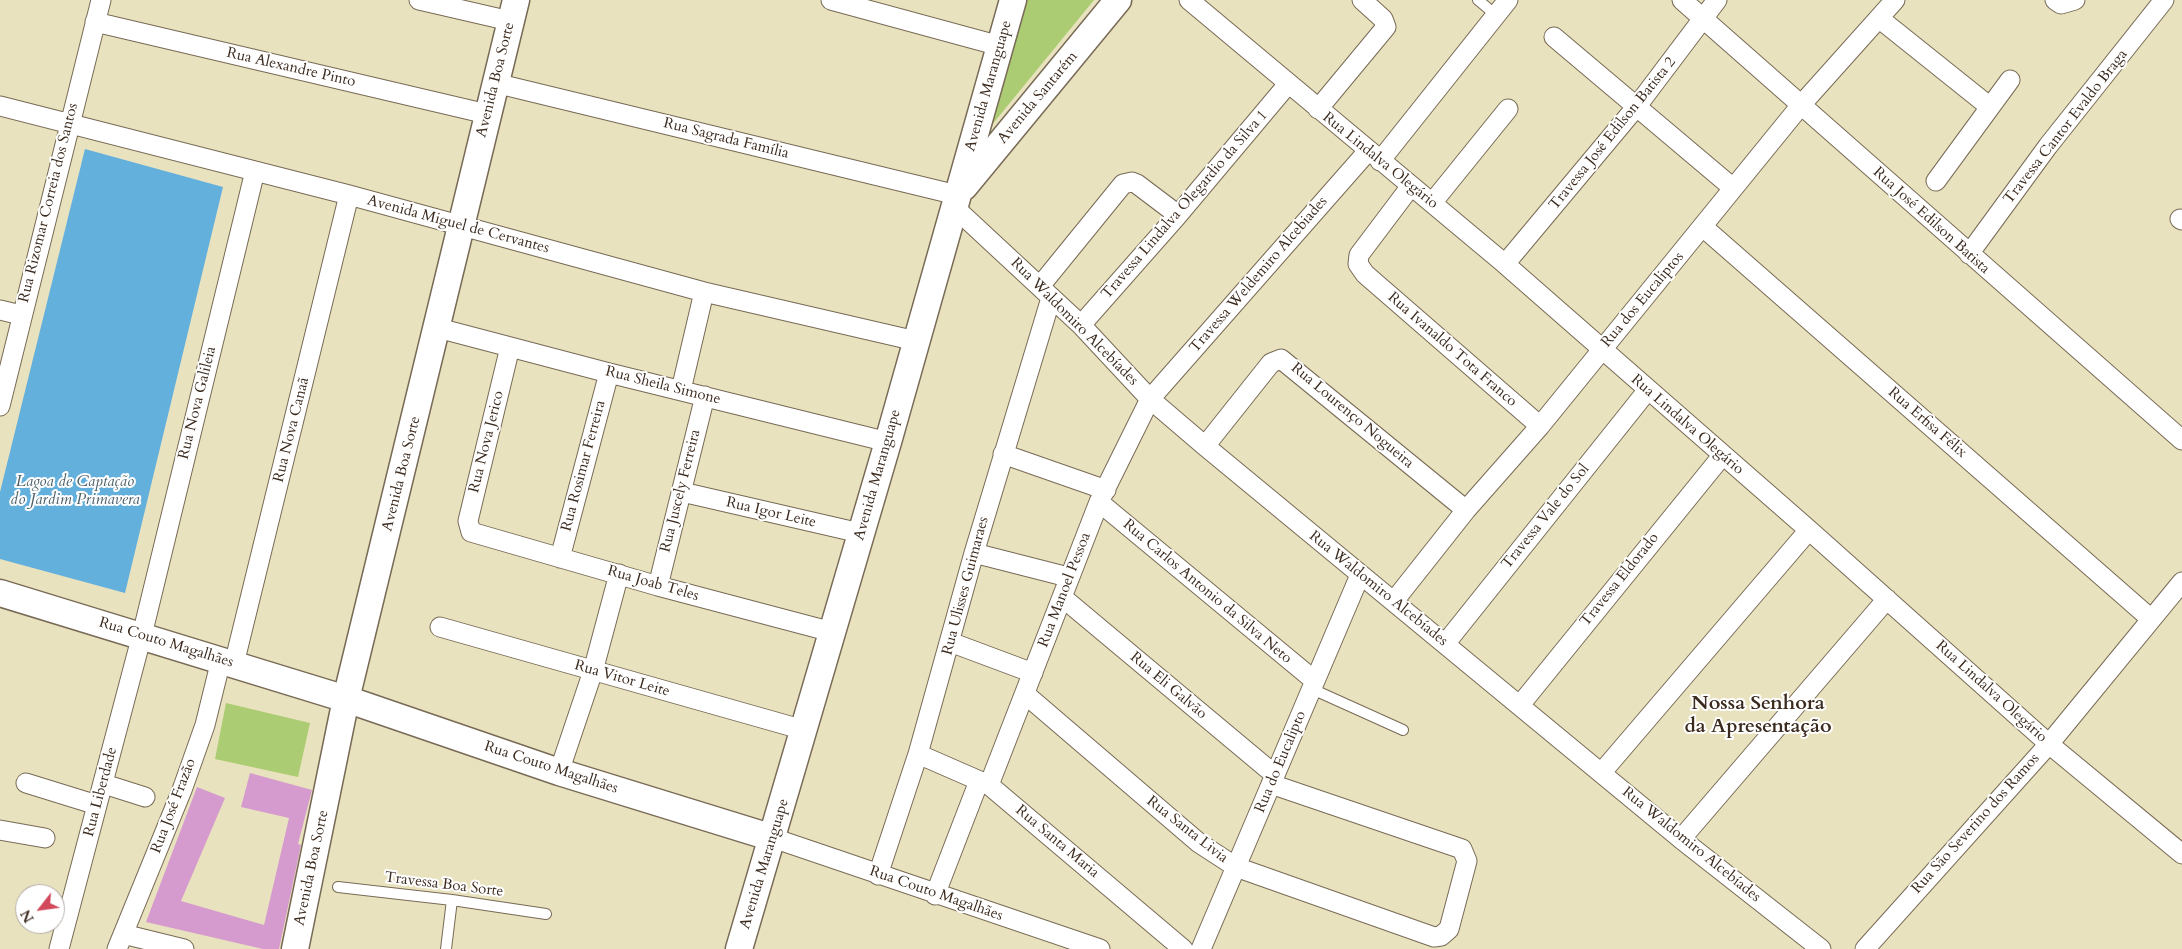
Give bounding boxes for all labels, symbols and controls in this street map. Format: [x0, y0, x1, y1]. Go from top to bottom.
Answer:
street label: Avenida Maranguape [962, 18, 1016, 154]
street label: Avenida Boa Sorte [473, 21, 519, 139]
street label: Rua Alexandre Pinto [225, 44, 357, 92]
street label: Travessa Cantor Evaldo Braga [2000, 46, 2132, 208]
street label: Avenida Santarém [994, 48, 1082, 148]
street label: Travessa José Edilson Batista 2 [1546, 54, 1680, 214]
street label: Rua Rizomar Correia dos Santos [15, 101, 83, 305]
street label: Travessa Lindalva Olegardio da Silva 1 [1098, 107, 1272, 303]
street label: Rua Lindalva Olegário [1319, 109, 1441, 213]
street label: Rua Sagrada Família [662, 115, 790, 163]
street label: Rua José Edilson Batista [1869, 164, 1993, 278]
street label: Avenida Miguel de Cervantes [365, 192, 551, 258]
street label: Travessa Weldemiro Alcebiades [1186, 193, 1332, 357]
street label: Rua dos Eucaliptos [1598, 249, 1688, 351]
street label: Rua Waldomiro Alcebíades [1006, 254, 1142, 390]
street label: Rua Ivanaldo Tota Franco [1384, 289, 1520, 411]
street label: Rua Nova Galileia [175, 345, 221, 461]
street label: Rua Lourenço Nogueira [1287, 359, 1417, 473]
street label: Rua Sheila Simone [604, 363, 722, 409]
street label: Rua Lindalva Olegário [1627, 371, 1747, 479]
street label: Rua Nova Canaã [270, 376, 314, 484]
street label: Rua Erfisa Félix [1884, 384, 1970, 462]
street label: Rua Nova Jerico [466, 389, 508, 495]
street label: Rua Rosimar Ferreira [558, 399, 610, 533]
street label: Avenida Maranguape [851, 407, 905, 543]
street label: Avenida Boa Sorte [379, 415, 425, 533]
street label: Rua Juscely Ferreira [657, 428, 705, 554]
street label: Travessa Vale do Sol [1498, 461, 1594, 573]
water label: Lagoa de Captação do Jardim Primavera [10, 472, 140, 510]
street label: Rua Igor Leite [724, 494, 818, 532]
street label: Rua Ulisses Guimaraes [939, 515, 993, 657]
street label: Rua Carlos Antonio da Silva Neto [1119, 516, 1295, 668]
street label: Rua Waldomiro Alcebíades [1305, 527, 1451, 651]
street label: Rua Manoel Pessoa [1035, 530, 1095, 650]
street label: Travessa Eldorado [1577, 530, 1663, 630]
street label: Rua Joab Teles [605, 562, 701, 606]
street label: Rua Couto Magalhães [97, 614, 235, 672]
street label: Rua Lindalva Olegário [1932, 637, 2050, 747]
street label: Rua Eli Galvão [1126, 649, 1210, 723]
street label: Rua Vitor Leite [572, 657, 672, 701]
district label: Nossa Senhora da Apresentação [1684, 692, 1832, 739]
street label: Rua do Eucalipto [1251, 708, 1311, 816]
street label: Rua Couto Magalhães [482, 738, 620, 798]
street label: Rua Liberdade [80, 745, 122, 839]
street label: Rua São Severino dos Ramos [1908, 750, 2044, 898]
street label: Rua José Frazão [148, 756, 200, 856]
street label: Rua Waldomiro Alcebíades [1618, 783, 1764, 907]
street label: Rua Santa Livia [1143, 793, 1231, 867]
street label: Avenida Maranguape [737, 797, 793, 931]
street label: Rua Santa Maria [1011, 802, 1103, 882]
street label: Avenida Boa Sorte [291, 809, 333, 927]
street label: Rua Couto Magalhães [867, 863, 1005, 925]
street label: Travessa Boa Sorte [384, 869, 504, 901]
north arrow [15, 884, 65, 934]
text: N [16, 906, 39, 926]

